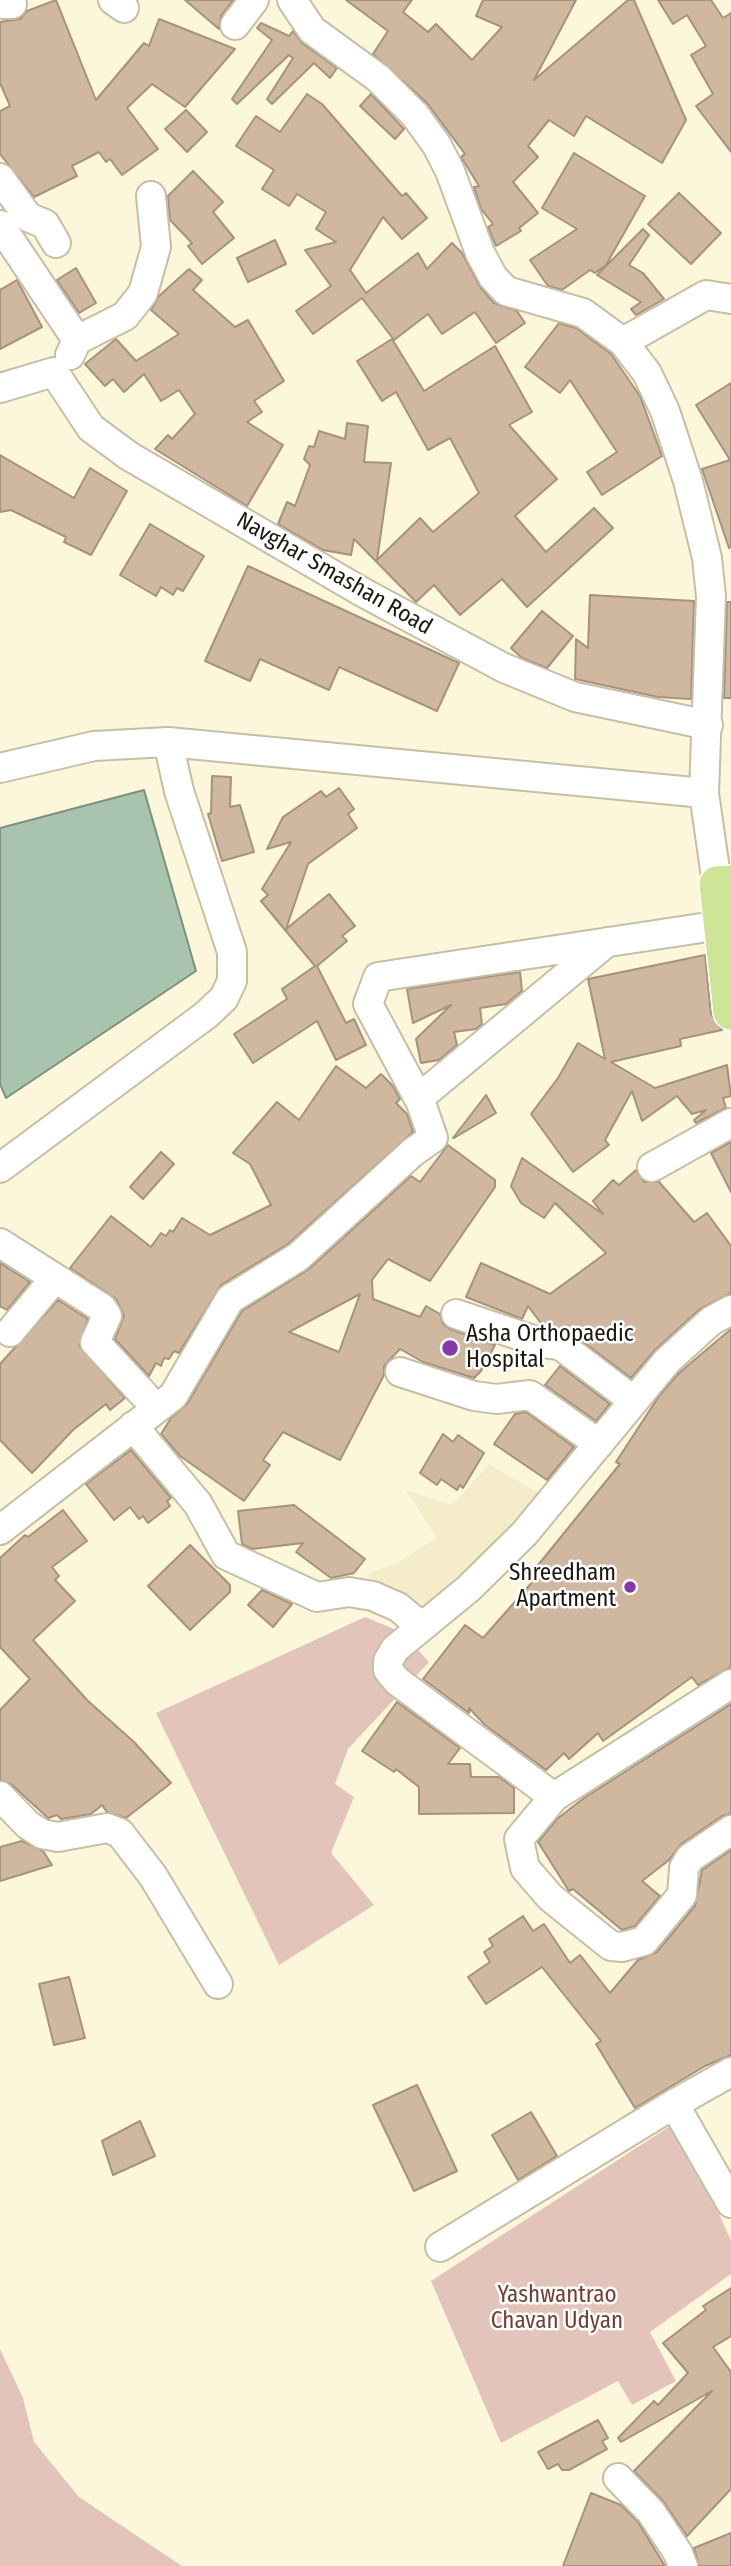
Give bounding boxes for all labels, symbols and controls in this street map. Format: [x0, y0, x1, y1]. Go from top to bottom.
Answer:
street label: Navghar Smashan Road [231, 507, 437, 641]
place label: Asha Orthopaedic Hospital [466, 1321, 634, 1375]
marker: Asha Orthopaedic Hospital [440, 1338, 460, 1358]
place label: Shreedham Apartment [509, 1560, 616, 1614]
marker: Shreedham Apartment [622, 1579, 638, 1595]
park label: Yashwantrao Chavan Udyan [491, 2282, 623, 2336]

